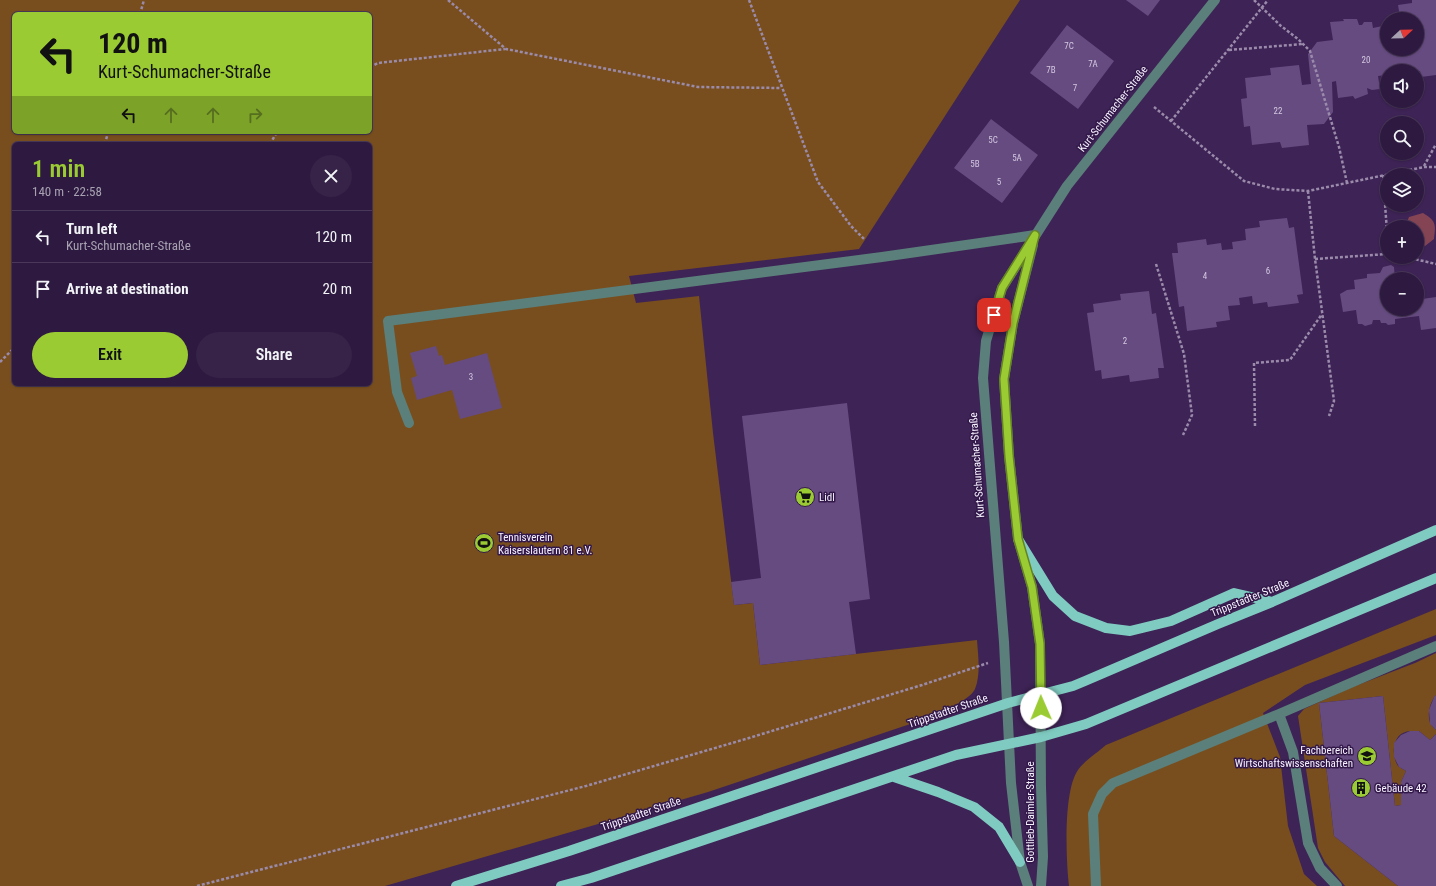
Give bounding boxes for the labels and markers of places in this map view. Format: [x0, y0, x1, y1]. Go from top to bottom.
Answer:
pin [977, 298, 1011, 332]
supermarket icon: Lidl [794, 486, 816, 508]
place label: Lidl [819, 491, 835, 504]
place label: Tennisverein Kaiserslautern 81 e.V. [498, 531, 592, 557]
sports icon: Tennisverein Kaiserslautern 81 e.V. [473, 532, 495, 554]
place label: Fachbereich Wirtschaftswissenschaften [1235, 744, 1353, 770]
school or university icon: Fachbereich Wirtschaftswissenschaften [1356, 745, 1378, 767]
building icon: Gebäude 42 [1350, 777, 1372, 799]
place label: Gebäude 42 [1375, 782, 1427, 795]

